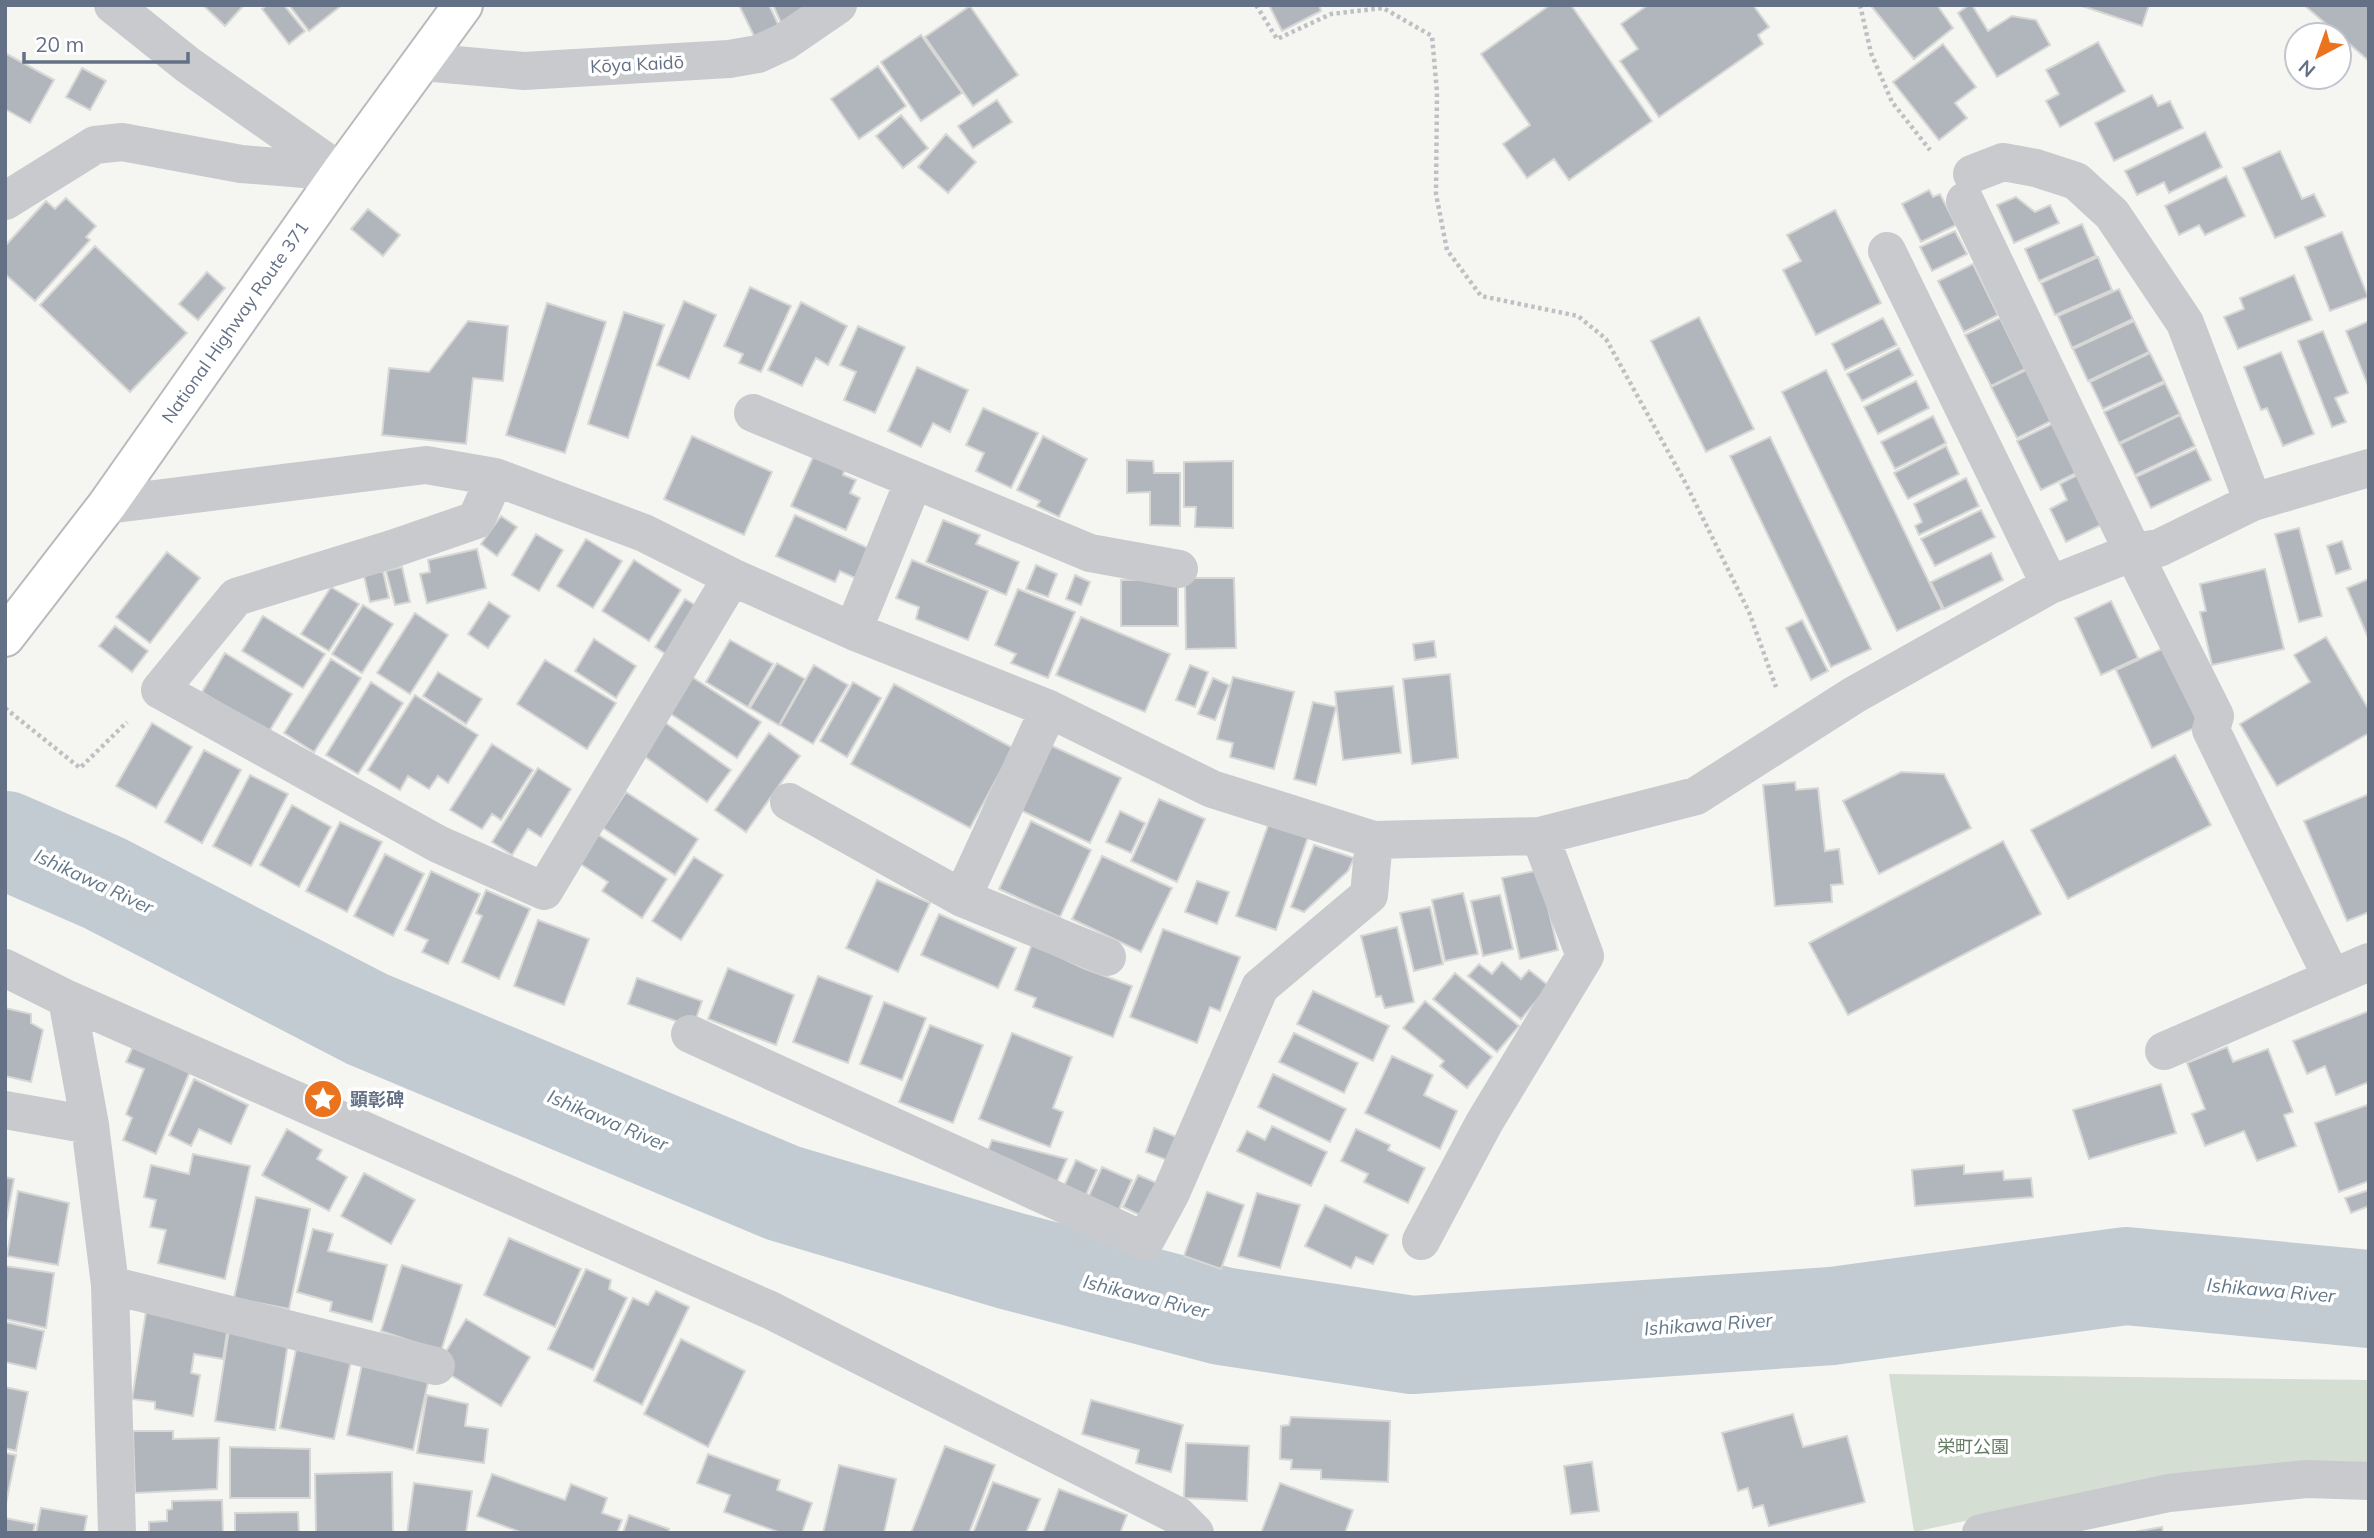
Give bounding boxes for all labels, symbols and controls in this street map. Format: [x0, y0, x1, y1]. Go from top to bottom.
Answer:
scale bar [24, 21, 189, 65]
north arrow [2283, 21, 2353, 91]
text: 20 m [35, 31, 84, 57]
street label: Kōya Kaidō [590, 50, 684, 78]
text: N [2294, 55, 2320, 83]
street label: National Highway Route 371 [156, 217, 314, 427]
water label: Ishikawa River [31, 843, 158, 920]
place icon: 顕彰碑 [302, 1078, 344, 1120]
water label: Ishikawa River [544, 1084, 673, 1157]
place label: 顕彰碑 [350, 1088, 404, 1111]
water label: Ishikawa River [1081, 1269, 1212, 1323]
water label: Ishikawa River [2206, 1272, 2337, 1308]
water label: Ishikawa River [1643, 1307, 1774, 1340]
park label: 栄町公園 [1937, 1435, 2009, 1458]

